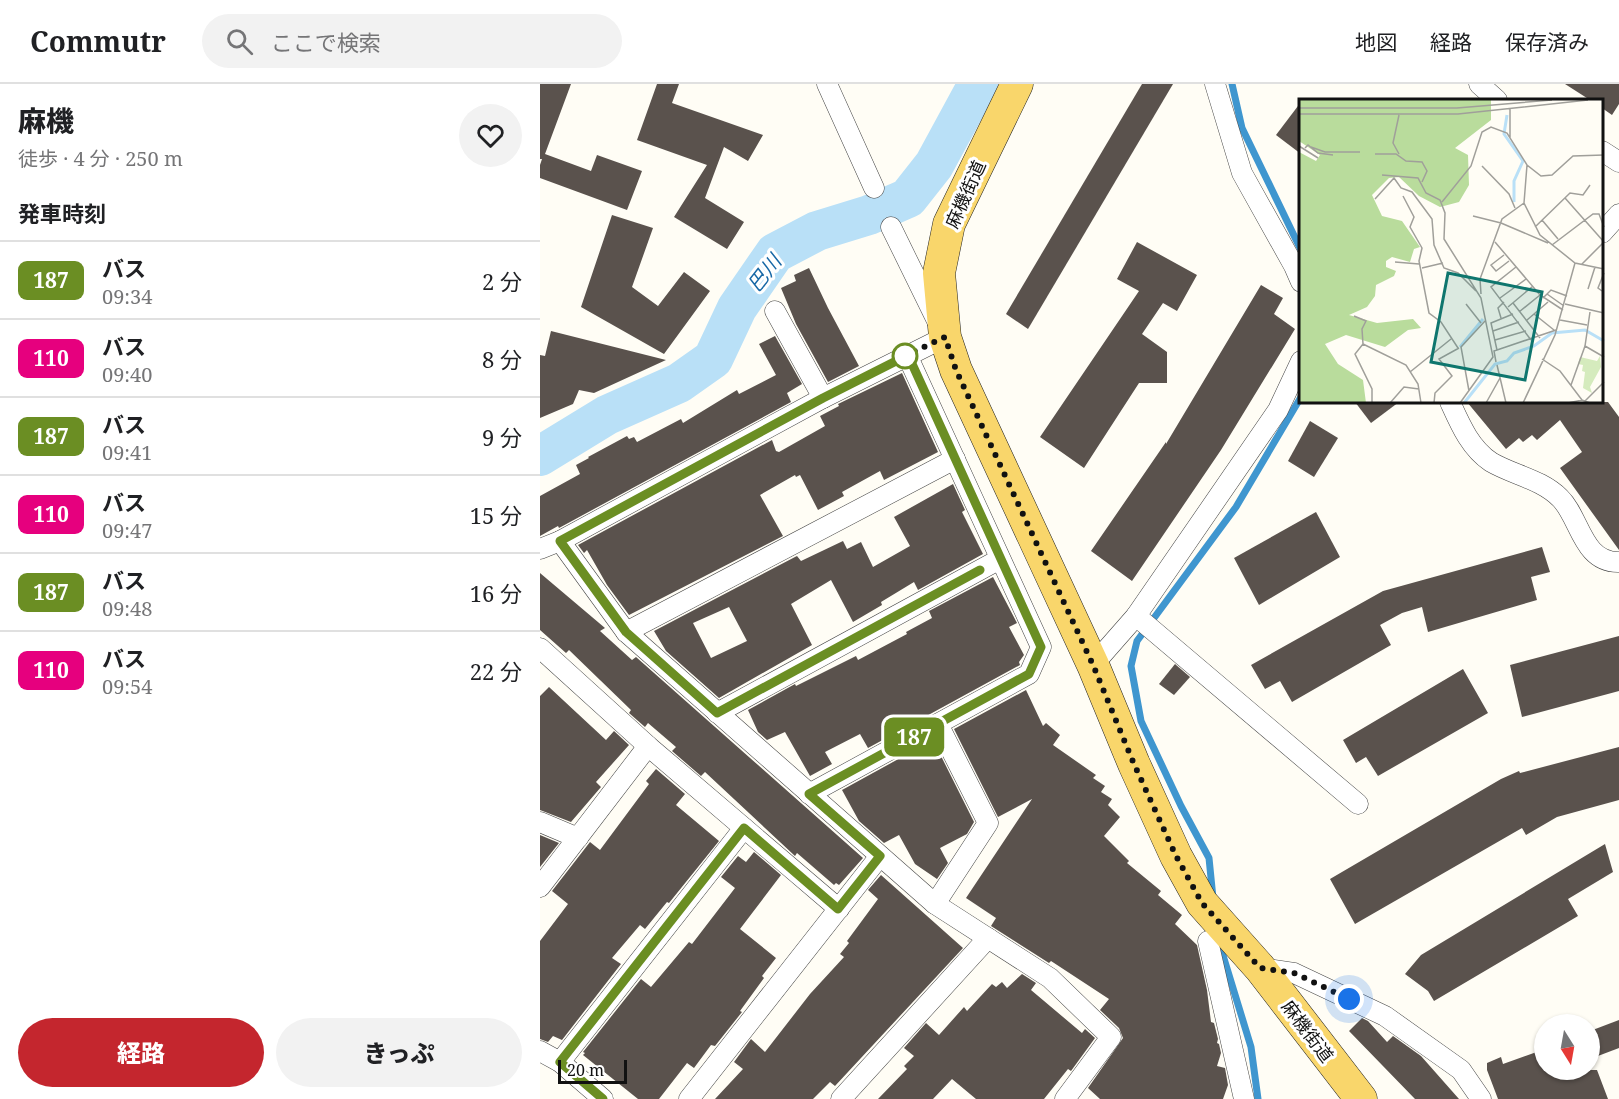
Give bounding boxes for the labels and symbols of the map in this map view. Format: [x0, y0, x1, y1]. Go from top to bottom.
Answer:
inset map [1299, 99, 1604, 404]
street label: 麻機街道 [939, 156, 991, 232]
water label: 巴川 [741, 247, 788, 297]
unlabelled marker [892, 343, 918, 369]
line badge: 187 [880, 718, 949, 756]
your location [1334, 984, 1364, 1014]
street label: 麻機街道 [1277, 995, 1339, 1067]
north arrow [1534, 1014, 1600, 1080]
scale bar [558, 1057, 627, 1084]

